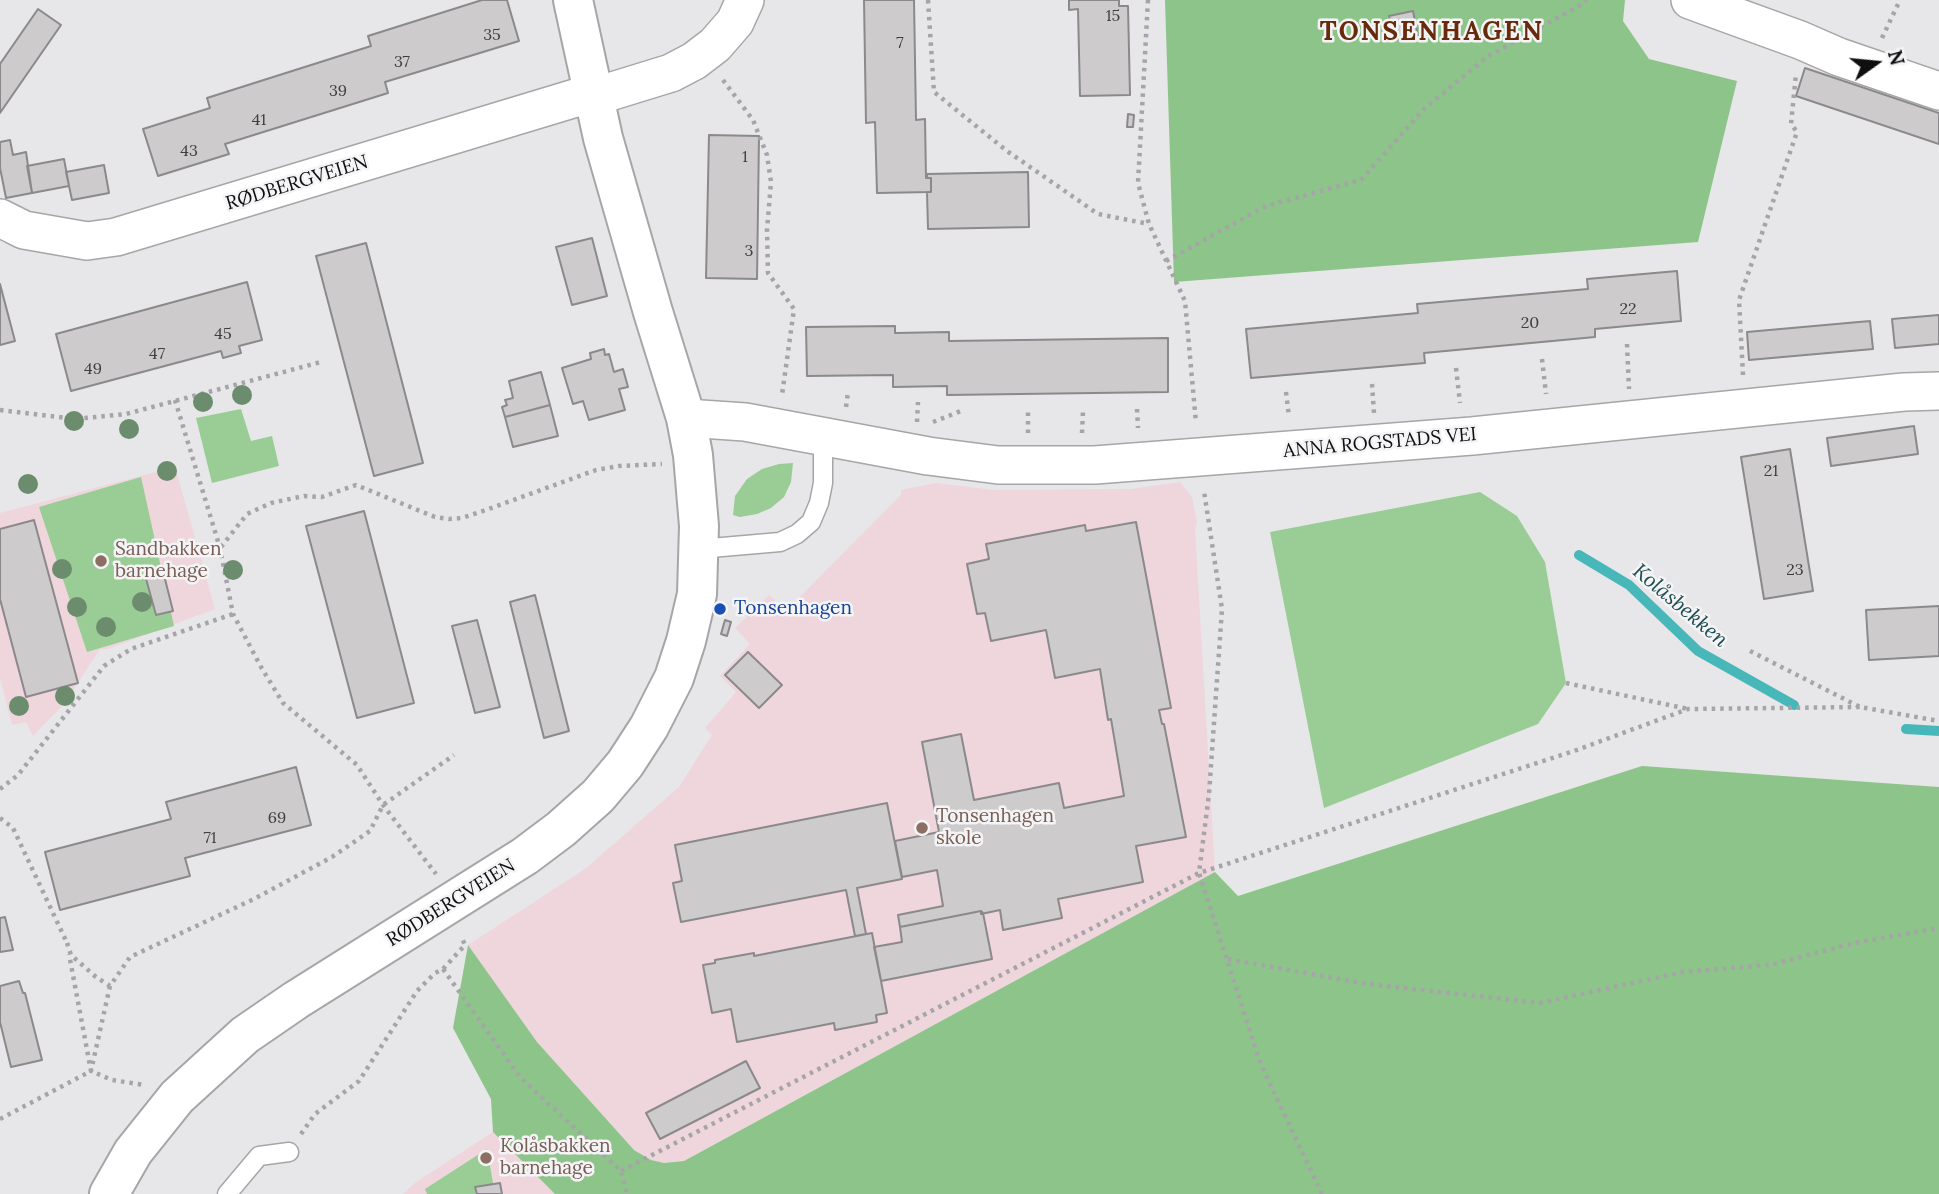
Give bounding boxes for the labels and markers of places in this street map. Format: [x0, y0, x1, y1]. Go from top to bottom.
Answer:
place label: Sandbakken barnehage [115, 539, 221, 583]
marker: Sandbakken barnehage [93, 553, 109, 569]
place label: Tonsenhagen [734, 598, 852, 620]
marker: Tonsenhagen [712, 601, 728, 617]
place label: Tonsenhagen skole [936, 806, 1054, 850]
marker: Tonsenhagen skole [914, 820, 930, 836]
place label: Kolåsbakken barnehage [500, 1136, 611, 1180]
marker: Kolåsbakken barnehage [478, 1150, 494, 1166]

